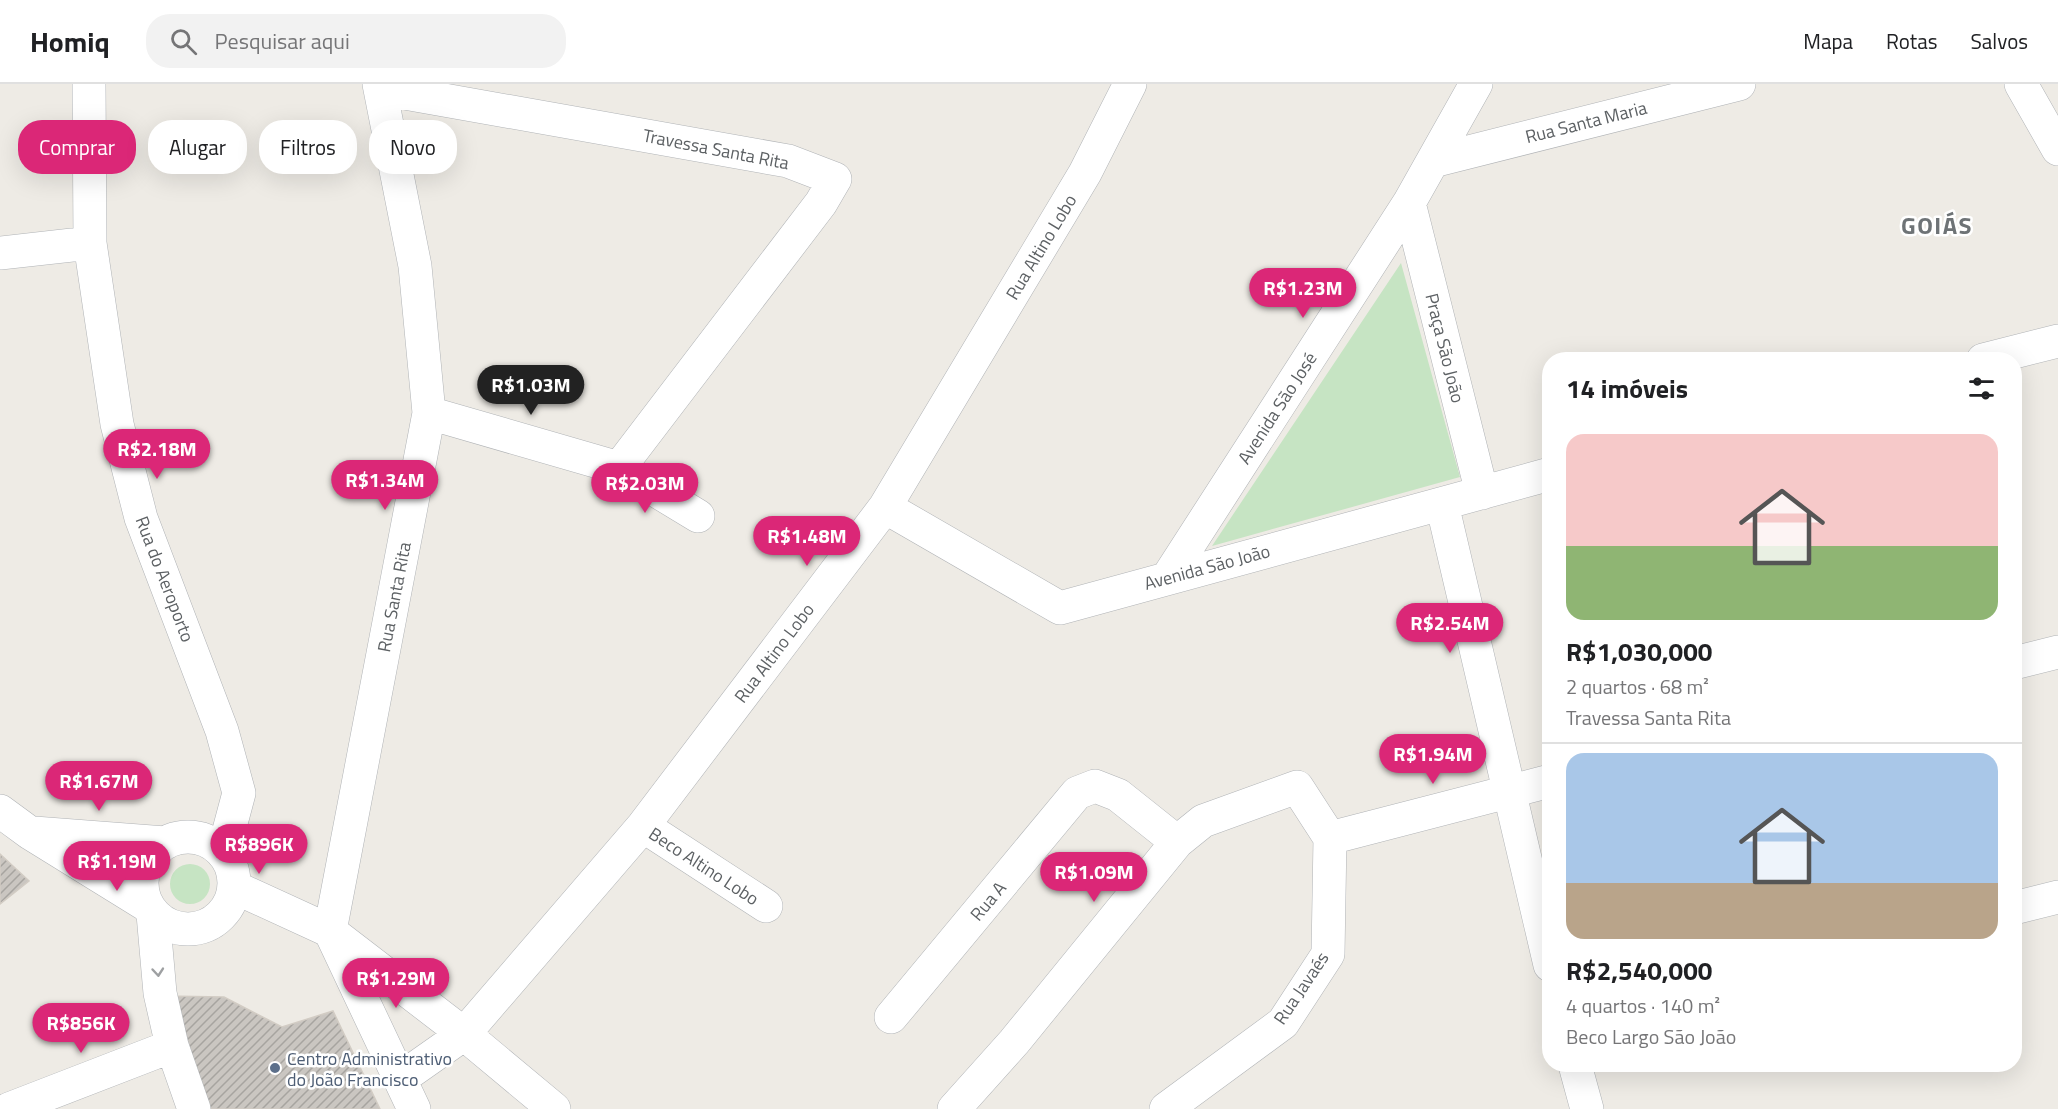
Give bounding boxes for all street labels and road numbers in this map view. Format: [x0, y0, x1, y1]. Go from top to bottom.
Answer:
street label: Rua Santa Maria [1522, 94, 1650, 150]
street label: Travessa Santa Rita [641, 122, 791, 176]
street label: Rua Altino Lobo [999, 189, 1083, 305]
street label: Praça São João [1418, 290, 1472, 406]
street label: Avenida São José [1231, 347, 1323, 469]
street label: Rua do Aeroporto [129, 512, 201, 646]
street label: Avenida São João [1141, 537, 1273, 597]
street label: Rua Santa Rita [370, 540, 418, 654]
street label: Rua Altino Lobo [727, 597, 821, 709]
street label: Beco Altino Lobo [644, 820, 764, 912]
street label: Rua A [963, 875, 1013, 927]
street label: Rua Javaés [1267, 946, 1335, 1030]

